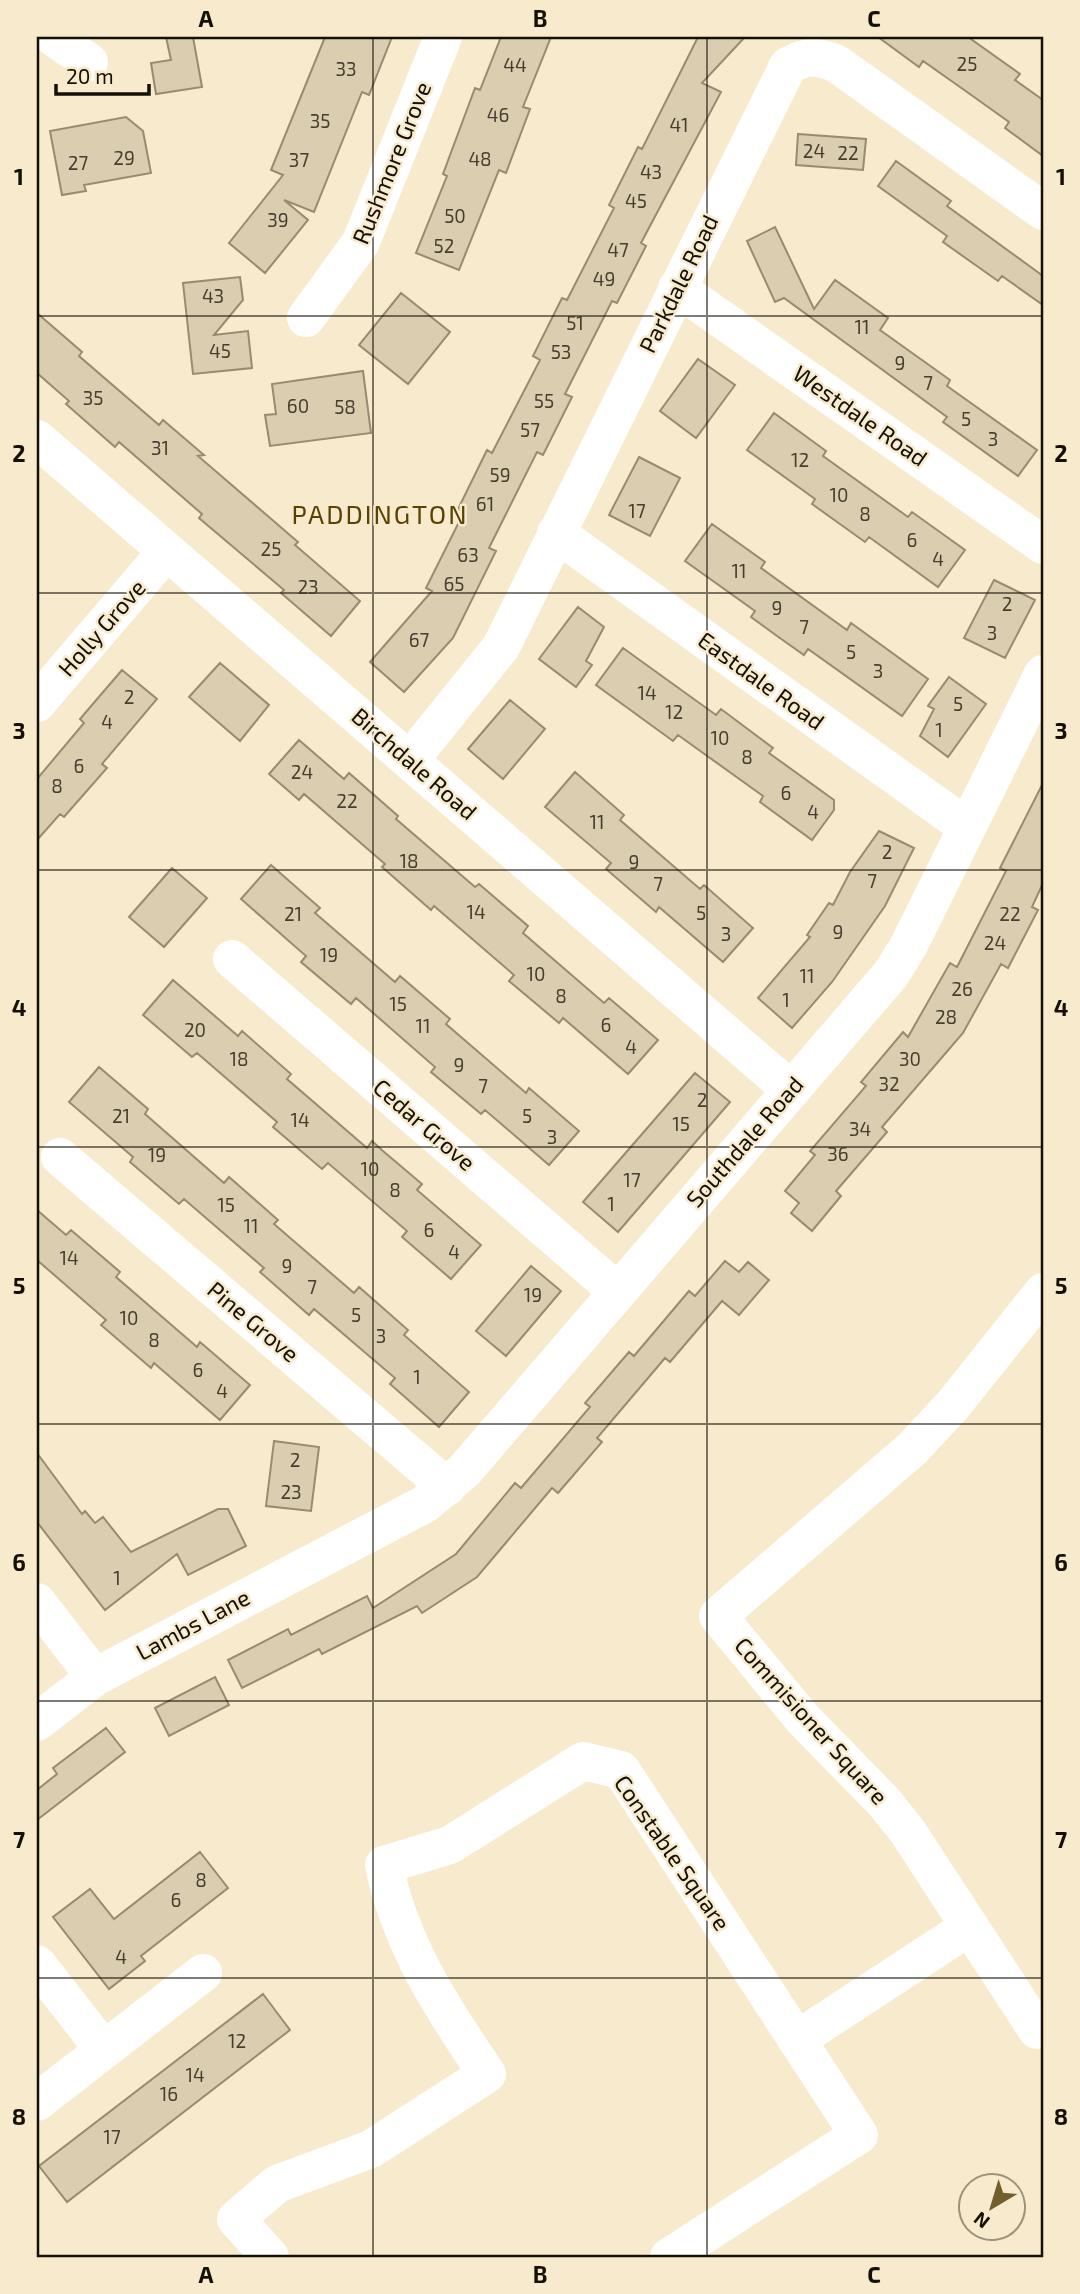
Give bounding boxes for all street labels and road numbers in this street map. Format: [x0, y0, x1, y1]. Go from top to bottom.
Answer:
street label: Rushmore Grove [346, 77, 436, 248]
street label: Parkdale Road [633, 210, 724, 357]
street label: Westdale Road [788, 359, 933, 472]
street label: Holly Grove [52, 573, 151, 681]
street label: Eastdale Road [693, 625, 830, 735]
street label: Birchdale Road [346, 701, 483, 825]
street label: Southdale Road [680, 1070, 809, 1213]
street label: Cedar Grove [368, 1072, 481, 1176]
street label: Pine Grove [202, 1275, 305, 1368]
street label: Lambs Lane [131, 1582, 254, 1666]
street label: Commisioner Square [729, 1631, 894, 1810]
street label: Constable Square [609, 1769, 737, 1935]

